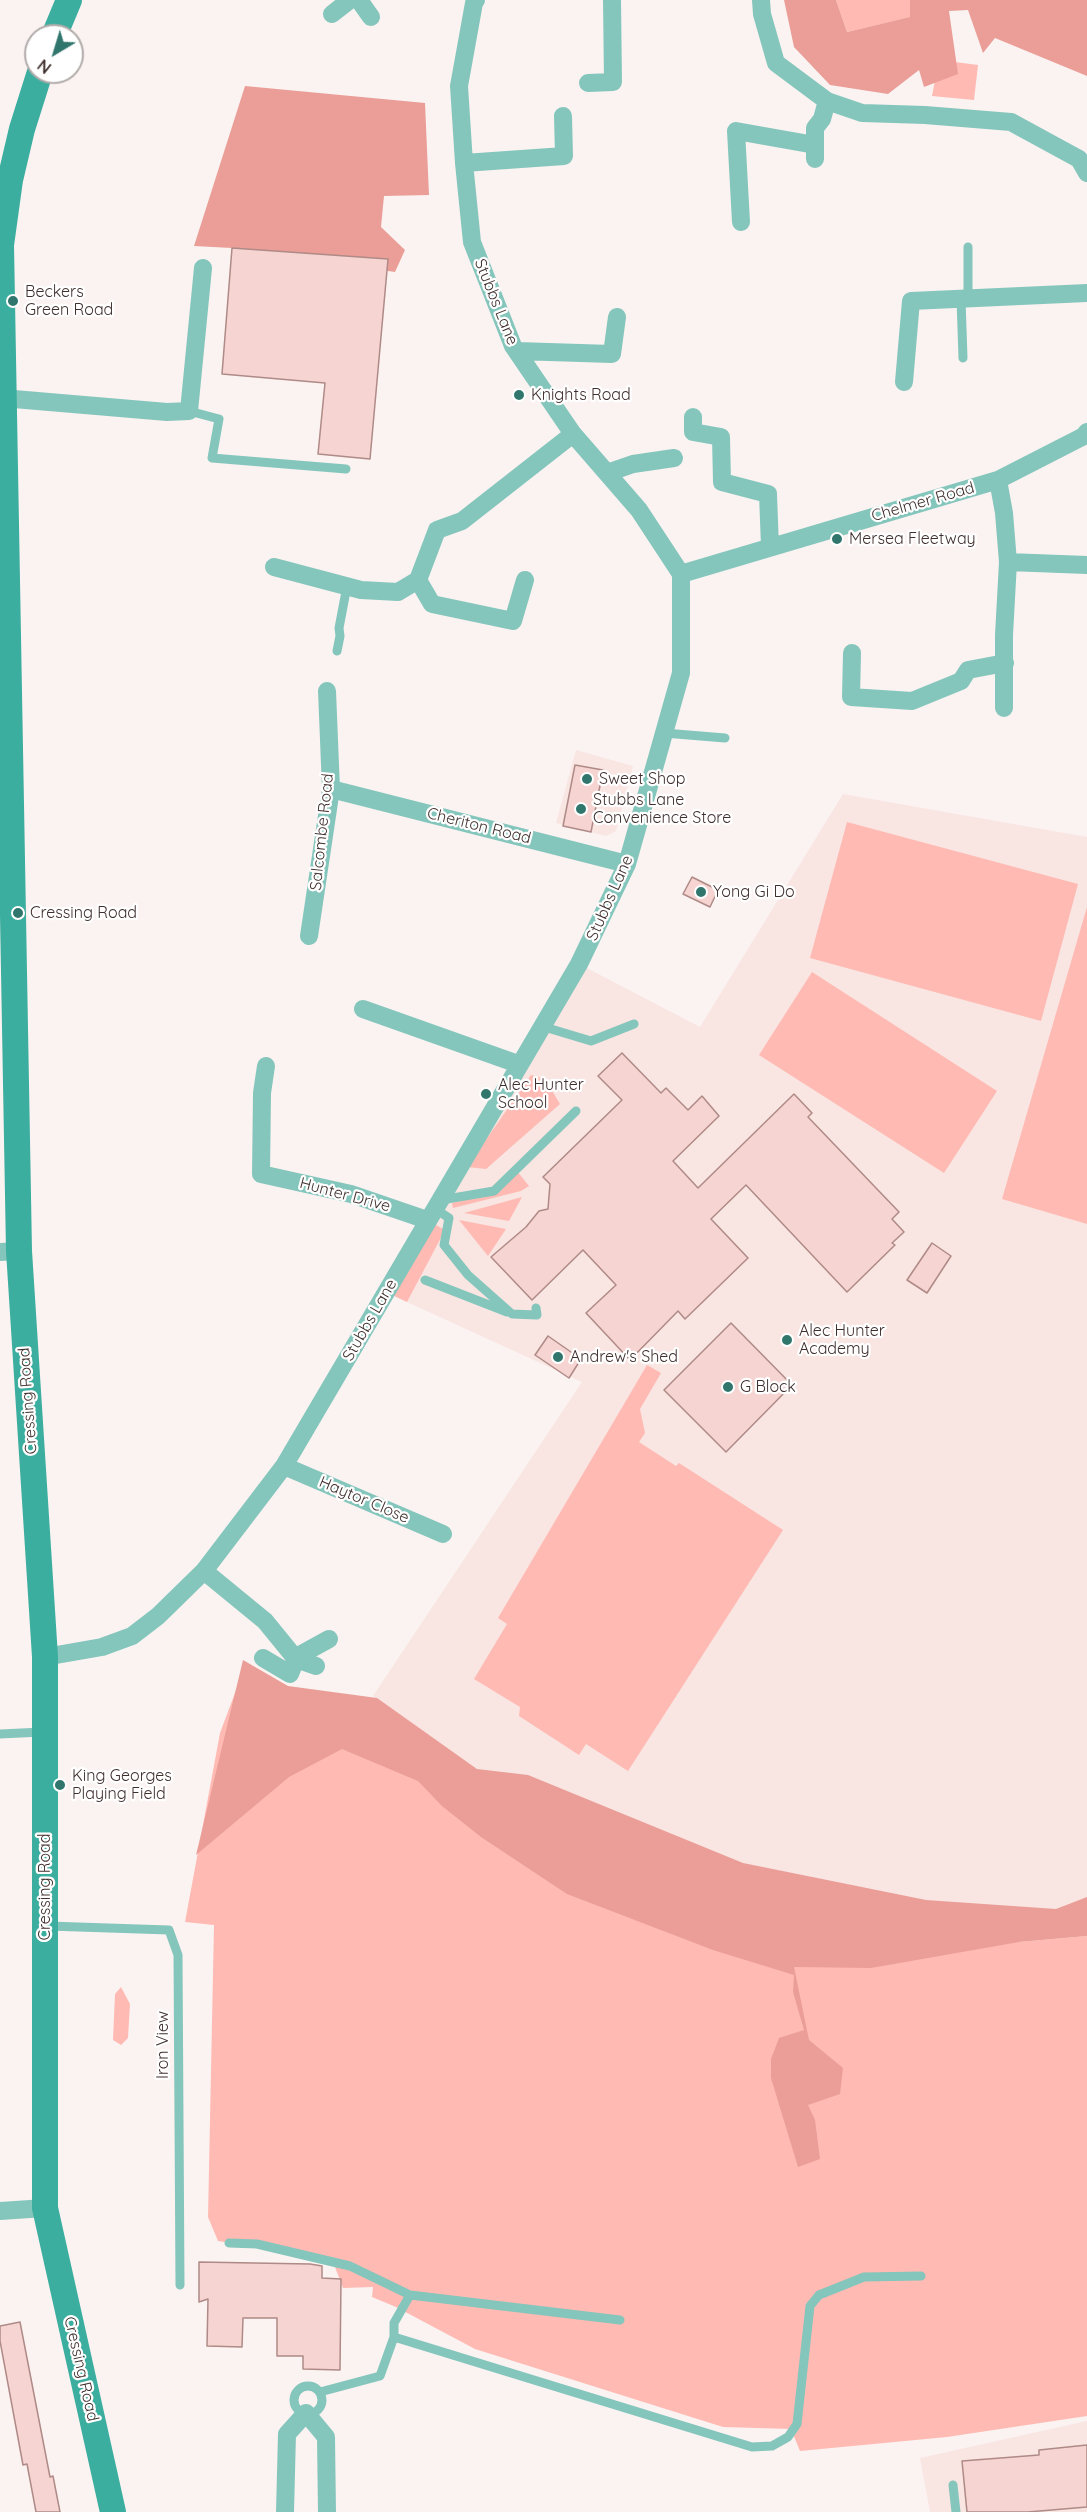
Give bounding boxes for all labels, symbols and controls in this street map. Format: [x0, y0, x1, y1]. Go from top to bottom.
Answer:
north arrow [24, 24, 84, 84]
text: N [33, 55, 55, 78]
street label: Stubbs Lane [470, 256, 522, 348]
place label: Beckers Green Road [25, 282, 113, 320]
marker: Beckers Green Road [6, 294, 20, 308]
place label: Knights Road [531, 385, 631, 405]
marker: Knights Road [512, 388, 526, 402]
street label: Chelmer Road [869, 478, 977, 526]
place label: Mersea Fleetway [849, 529, 976, 549]
marker: Mersea Fleetway [830, 532, 844, 546]
place label: Sweet Shop [599, 769, 685, 789]
marker: Sweet Shop [580, 772, 594, 786]
street label: Salcombe Road [306, 773, 338, 891]
place label: Stubbs Lane Convenience Store [593, 790, 731, 828]
marker: Stubbs Lane Convenience Store [574, 802, 588, 816]
street label: Cheriton Road [425, 804, 533, 848]
street label: Stubbs Lane [583, 852, 637, 944]
place label: Yong Gi Do [713, 882, 795, 902]
marker: Yong Gi Do [694, 885, 708, 899]
place label: Cressing Road [30, 903, 137, 923]
marker: Cressing Road [11, 906, 25, 920]
place label: Alec Hunter School [498, 1075, 584, 1113]
marker: Alec Hunter School [479, 1087, 493, 1101]
street label: Hunter Drive [297, 1174, 393, 1216]
street label: Stubbs Lane [339, 1276, 401, 1364]
place label: Alec Hunter Academy [799, 1321, 885, 1359]
marker: Alec Hunter Academy [780, 1333, 794, 1347]
street label: Cressing Road [15, 1347, 41, 1455]
place label: Andrew's Shed [570, 1347, 678, 1367]
marker: Andrew's Shed [551, 1350, 565, 1364]
place label: G Block [740, 1377, 796, 1397]
marker: G Block [721, 1380, 735, 1394]
street label: Haytor Close [316, 1472, 412, 1528]
place label: King Georges Playing Field [72, 1766, 172, 1804]
marker: King Georges Playing Field [53, 1778, 67, 1792]
street label: Cressing Road [35, 1833, 55, 1941]
street label: Iron View [153, 2011, 173, 2079]
street label: Cressing Road [60, 2315, 102, 2423]

